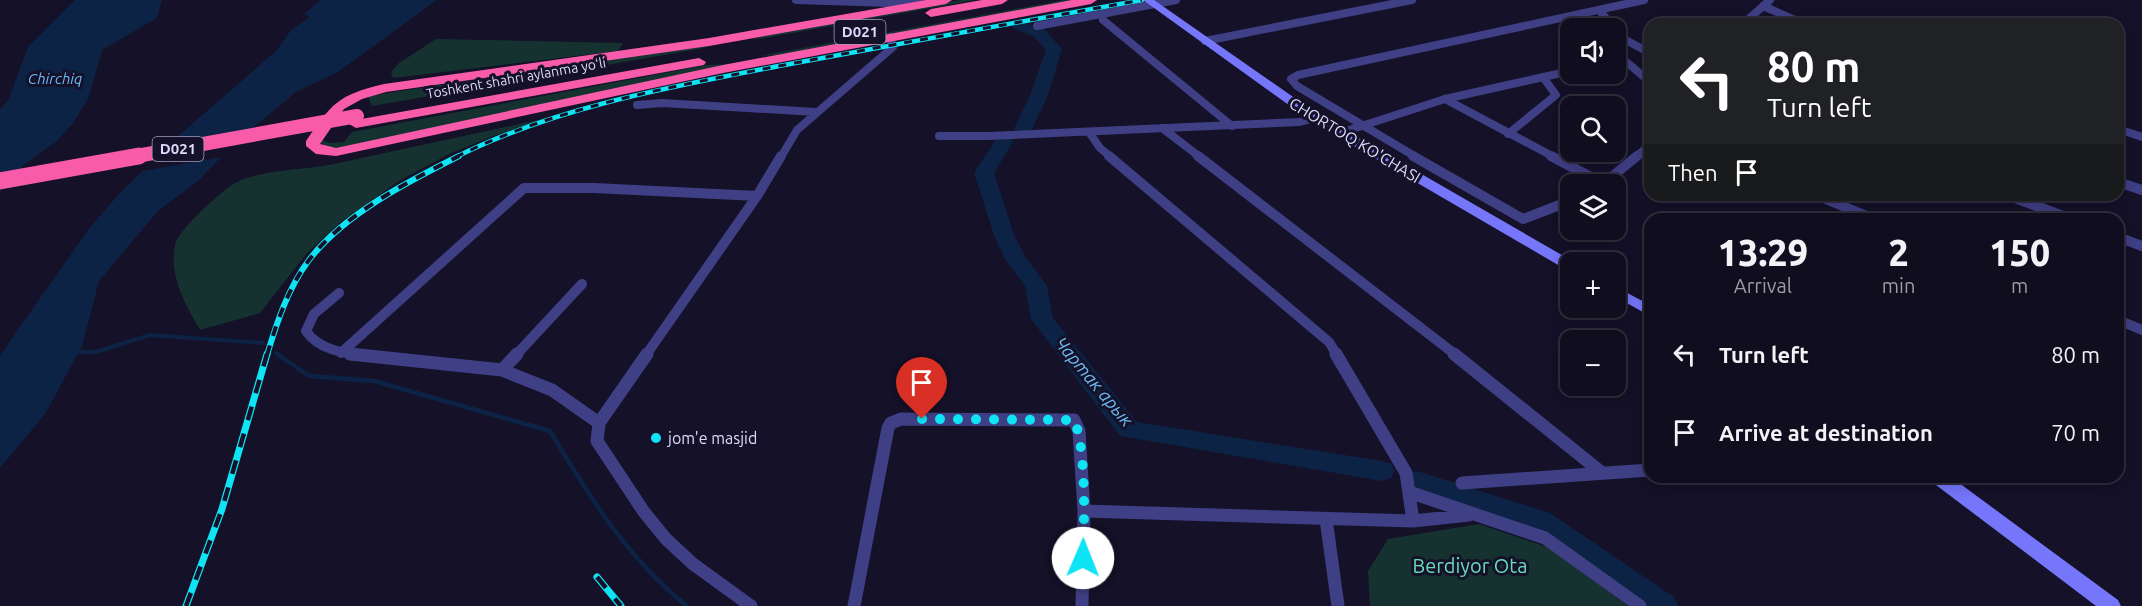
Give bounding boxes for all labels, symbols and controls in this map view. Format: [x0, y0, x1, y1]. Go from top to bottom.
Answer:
map controls [1560, 18, 1626, 396]
button: sound [1560, 18, 1626, 84]
road number: D021 [834, 20, 886, 44]
icon: left [1668, 42, 1746, 120]
text: 80 m [1767, 43, 1861, 90]
street label: Toshkent shahri aylanma yoʻli [425, 54, 607, 102]
water label: Chirchiq [28, 70, 82, 87]
text: Turn left [1767, 92, 1871, 122]
street label: CHORTOQ KO'CHASI [1286, 94, 1424, 186]
button: search [1560, 96, 1626, 162]
road number: D021 [152, 137, 204, 161]
icon: arrive [1730, 156, 1763, 189]
text: Then [1668, 160, 1718, 185]
button: layers [1560, 174, 1626, 240]
text: 13:29 [1718, 232, 1808, 273]
text: 2 [1888, 232, 1909, 273]
text: 150 [1989, 232, 2050, 273]
button: + [1560, 252, 1626, 318]
text: Arrival [1734, 274, 1792, 297]
text: min [1882, 274, 1915, 297]
text: m [2011, 274, 2028, 297]
button: − [1560, 330, 1626, 396]
water label: Чартак арык [1052, 333, 1138, 430]
icon: left [1668, 338, 1701, 371]
text: Turn left [1719, 342, 1809, 367]
text: 80 m [2051, 342, 2100, 367]
pin [896, 357, 947, 419]
icon: arrive [905, 366, 938, 399]
icon: arrive [1668, 416, 1701, 449]
text: Arrive at destination [1719, 420, 1933, 445]
text: 70 m [2051, 420, 2100, 445]
place label: jom'e masjid [666, 429, 757, 447]
marker: jom'e masjid [649, 431, 663, 445]
position arrow [1051, 526, 1115, 590]
park label: Berdiyor Ota [1413, 554, 1527, 577]

